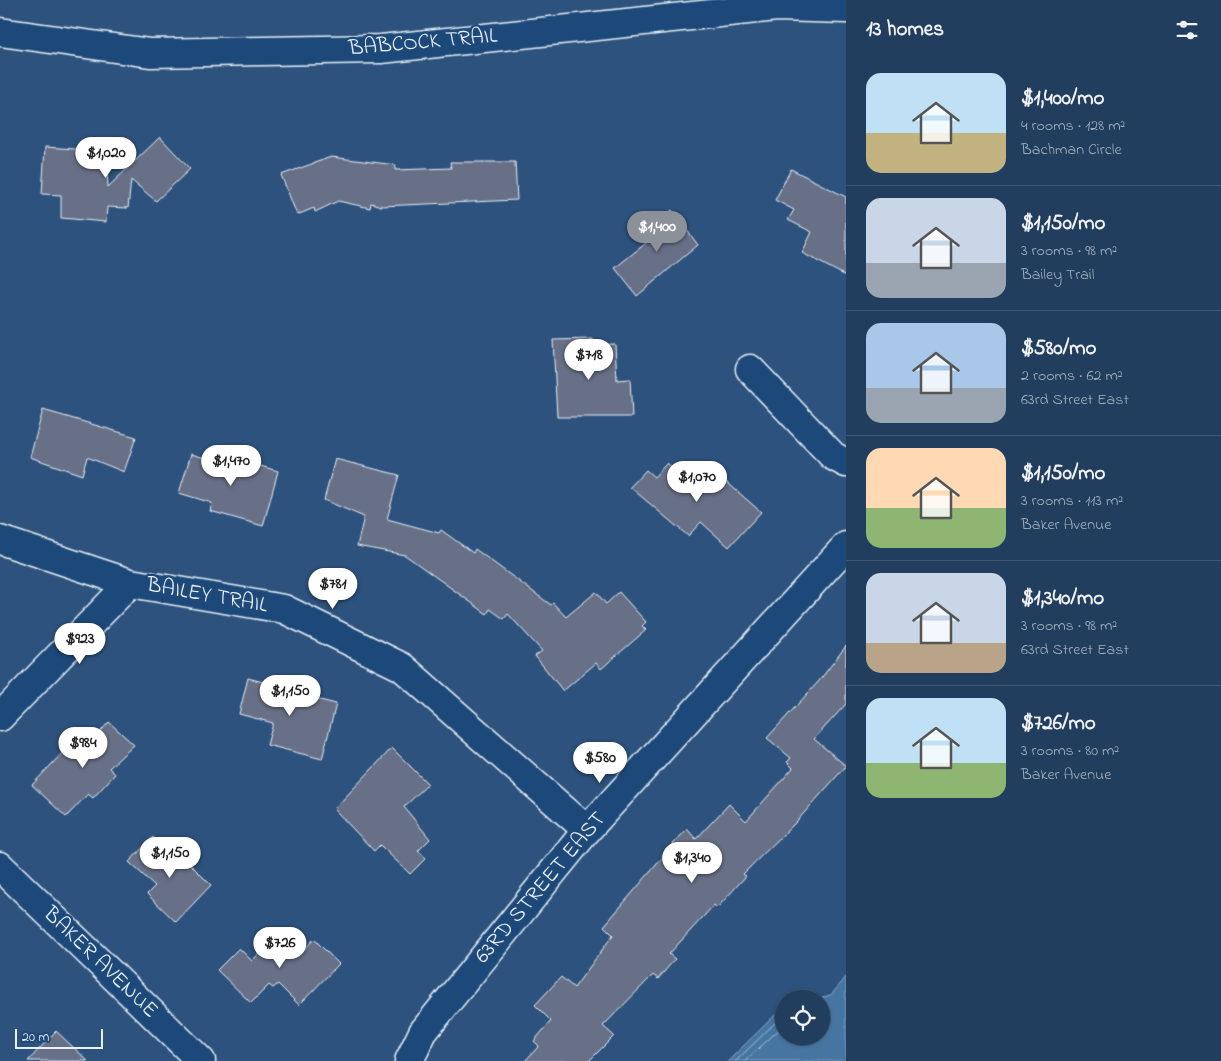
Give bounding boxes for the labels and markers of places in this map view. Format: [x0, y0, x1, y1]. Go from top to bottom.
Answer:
pin: $1,020 [65, 136, 147, 179]
pin: $1,400 [616, 210, 698, 253]
pin: $718 [559, 338, 619, 381]
pin: $1,470 [190, 444, 272, 487]
pin: $1,070 [656, 460, 738, 503]
pin: $781 [303, 568, 363, 610]
pin: $923 [50, 622, 110, 665]
pin: $1,150 [249, 674, 331, 717]
pin: $984 [53, 726, 113, 769]
pin: $580 [570, 742, 630, 784]
pin: $1,150 [129, 836, 211, 879]
pin: $1,340 [651, 842, 733, 884]
pin: $726 [250, 926, 310, 969]

